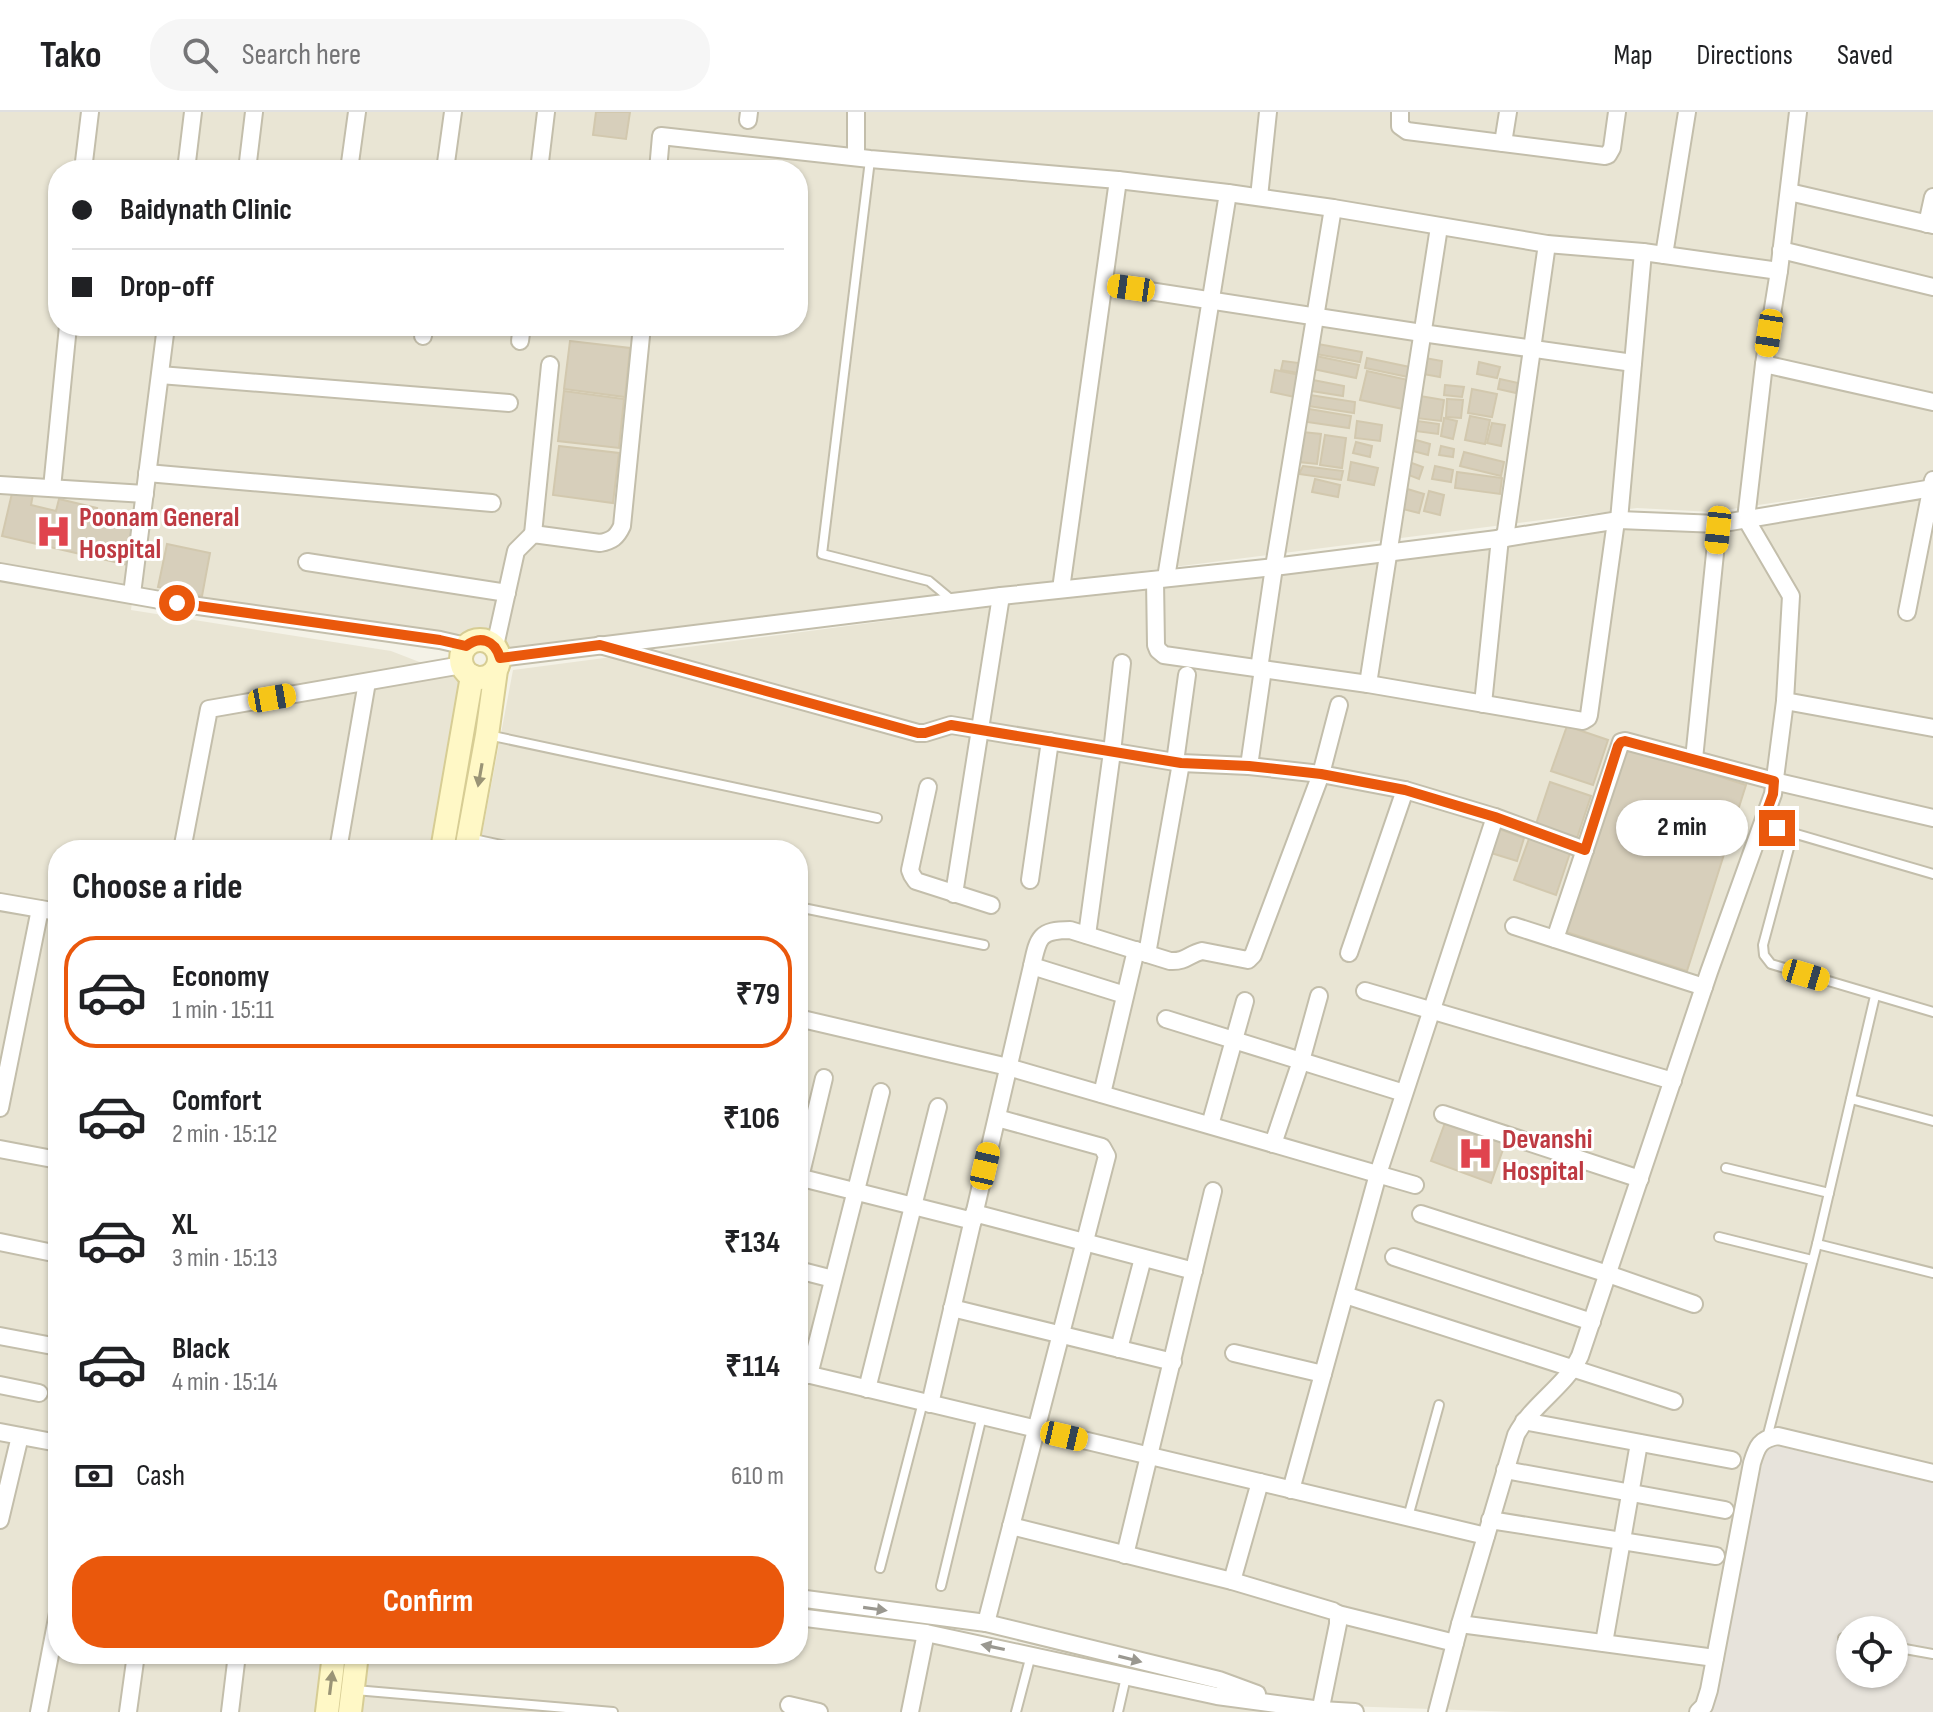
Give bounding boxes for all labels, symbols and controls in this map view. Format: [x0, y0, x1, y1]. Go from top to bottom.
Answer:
search box [150, 19, 710, 91]
text: Tako [40, 33, 102, 78]
icon: search [178, 33, 222, 77]
text: Search here [242, 37, 361, 73]
text: Map [1614, 39, 1653, 72]
text: Directions [1697, 39, 1793, 72]
text: Saved [1837, 39, 1893, 72]
text: Baidynath Clinic [120, 192, 292, 228]
text: Drop-off [120, 269, 214, 305]
car [1106, 273, 1156, 303]
car [1753, 307, 1785, 359]
place label: Poonam General Hospital [79, 501, 239, 566]
car [1704, 505, 1732, 555]
hospital icon: Poonam General Hospital [34, 513, 72, 551]
route start [159, 585, 195, 621]
car [246, 682, 298, 714]
one-way arrow [473, 763, 485, 788]
callout: 2 min [1617, 800, 1749, 856]
route end [1759, 810, 1795, 846]
text: 2 min [1657, 812, 1707, 843]
text: Choose a ride [72, 866, 243, 909]
icon: car [76, 956, 148, 1028]
car [1780, 957, 1832, 993]
text: Economy [172, 959, 269, 995]
text: ₹79 [736, 977, 780, 1013]
text: 1 min · 15:11 [172, 995, 274, 1026]
icon: car [76, 1080, 148, 1152]
text: Comfort [172, 1083, 262, 1119]
text: ₹106 [723, 1101, 780, 1137]
text: 2 min · 15:12 [172, 1119, 277, 1150]
place label: Devanshi Hospital [1502, 1123, 1592, 1188]
hospital icon: Devanshi Hospital [1457, 1135, 1495, 1173]
car [968, 1140, 1002, 1192]
icon: car [76, 1204, 148, 1276]
text: XL [172, 1207, 198, 1243]
text: ₹134 [724, 1225, 780, 1261]
text: 3 min · 15:13 [172, 1243, 278, 1274]
icon: car [76, 1328, 148, 1400]
text: Black [172, 1331, 230, 1367]
text: ₹114 [725, 1349, 780, 1385]
text: 4 min · 15:14 [172, 1367, 278, 1398]
car [1038, 1419, 1090, 1453]
icon: cash [72, 1454, 116, 1498]
text: Cash [136, 1458, 185, 1494]
text: 610 m [731, 1461, 784, 1492]
button: Confirm [72, 1556, 784, 1648]
one-way arrow [863, 1603, 888, 1616]
map controls [1836, 1616, 1908, 1688]
button: locate [1836, 1616, 1908, 1688]
one-way arrow [980, 1640, 1005, 1653]
one-way arrow [1118, 1653, 1143, 1665]
one-way arrow [324, 1670, 337, 1695]

